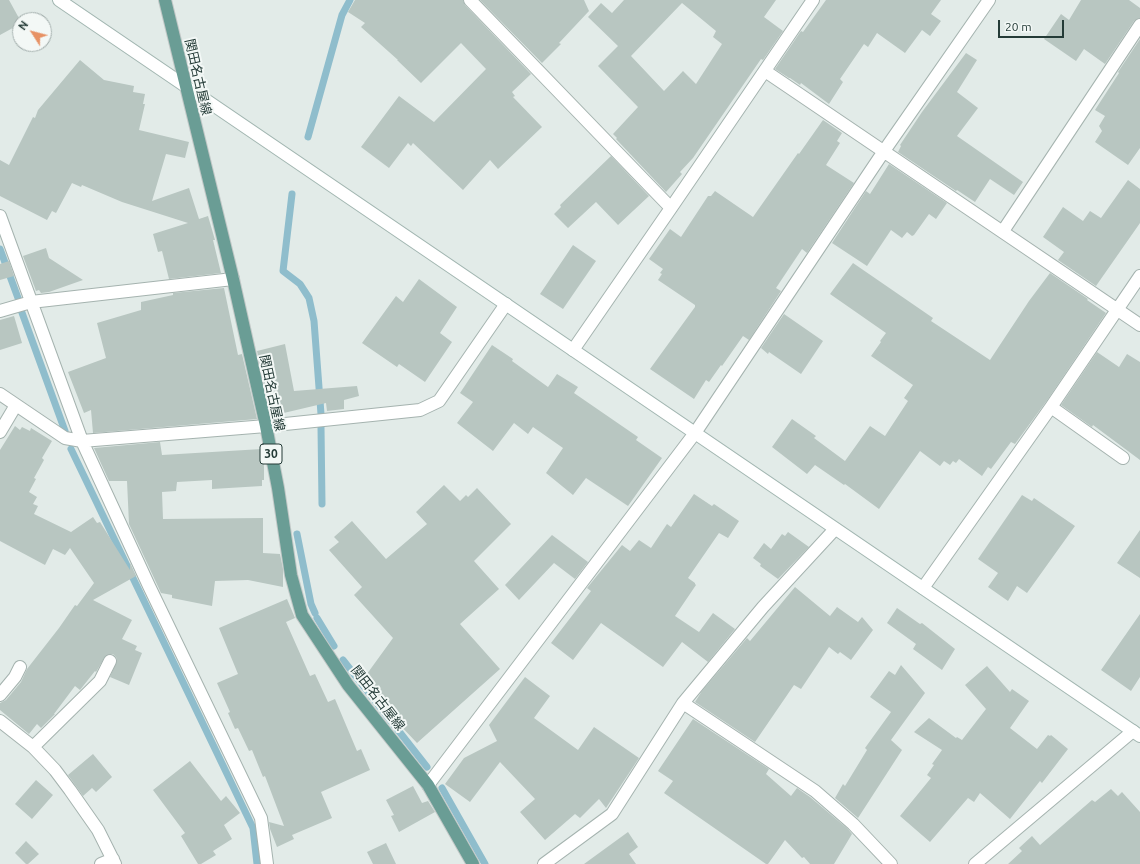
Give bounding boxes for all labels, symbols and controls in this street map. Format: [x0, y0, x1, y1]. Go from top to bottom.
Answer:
north arrow [12, 12, 52, 52]
scale bar [1000, 12, 1066, 38]
text: N [16, 19, 30, 32]
text: 20 m [1005, 20, 1032, 33]
street label: 関田名古屋線 [182, 37, 214, 117]
street label: 関田名古屋線 [256, 353, 288, 433]
road number: 30 [260, 444, 282, 464]
street label: 関田名古屋線 [348, 662, 408, 734]

